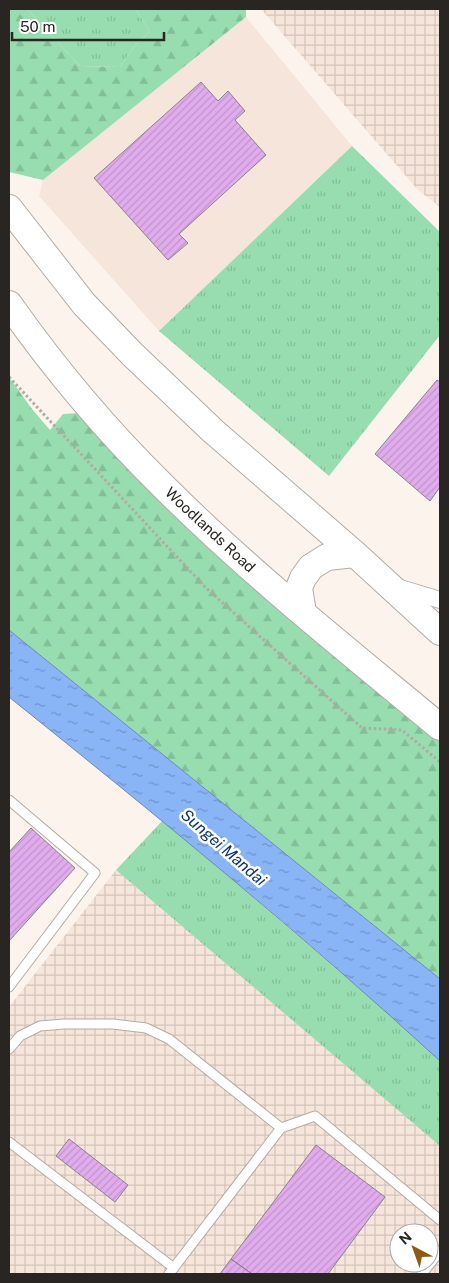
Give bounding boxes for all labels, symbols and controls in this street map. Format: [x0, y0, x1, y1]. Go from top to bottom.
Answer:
scale bar [12, 10, 165, 42]
text: 50 m [20, 18, 55, 35]
street label: Woodlands Road [162, 484, 259, 576]
water label: Sungei Mandai [177, 805, 270, 890]
north arrow [389, 1223, 439, 1273]
text: N [396, 1229, 415, 1248]

